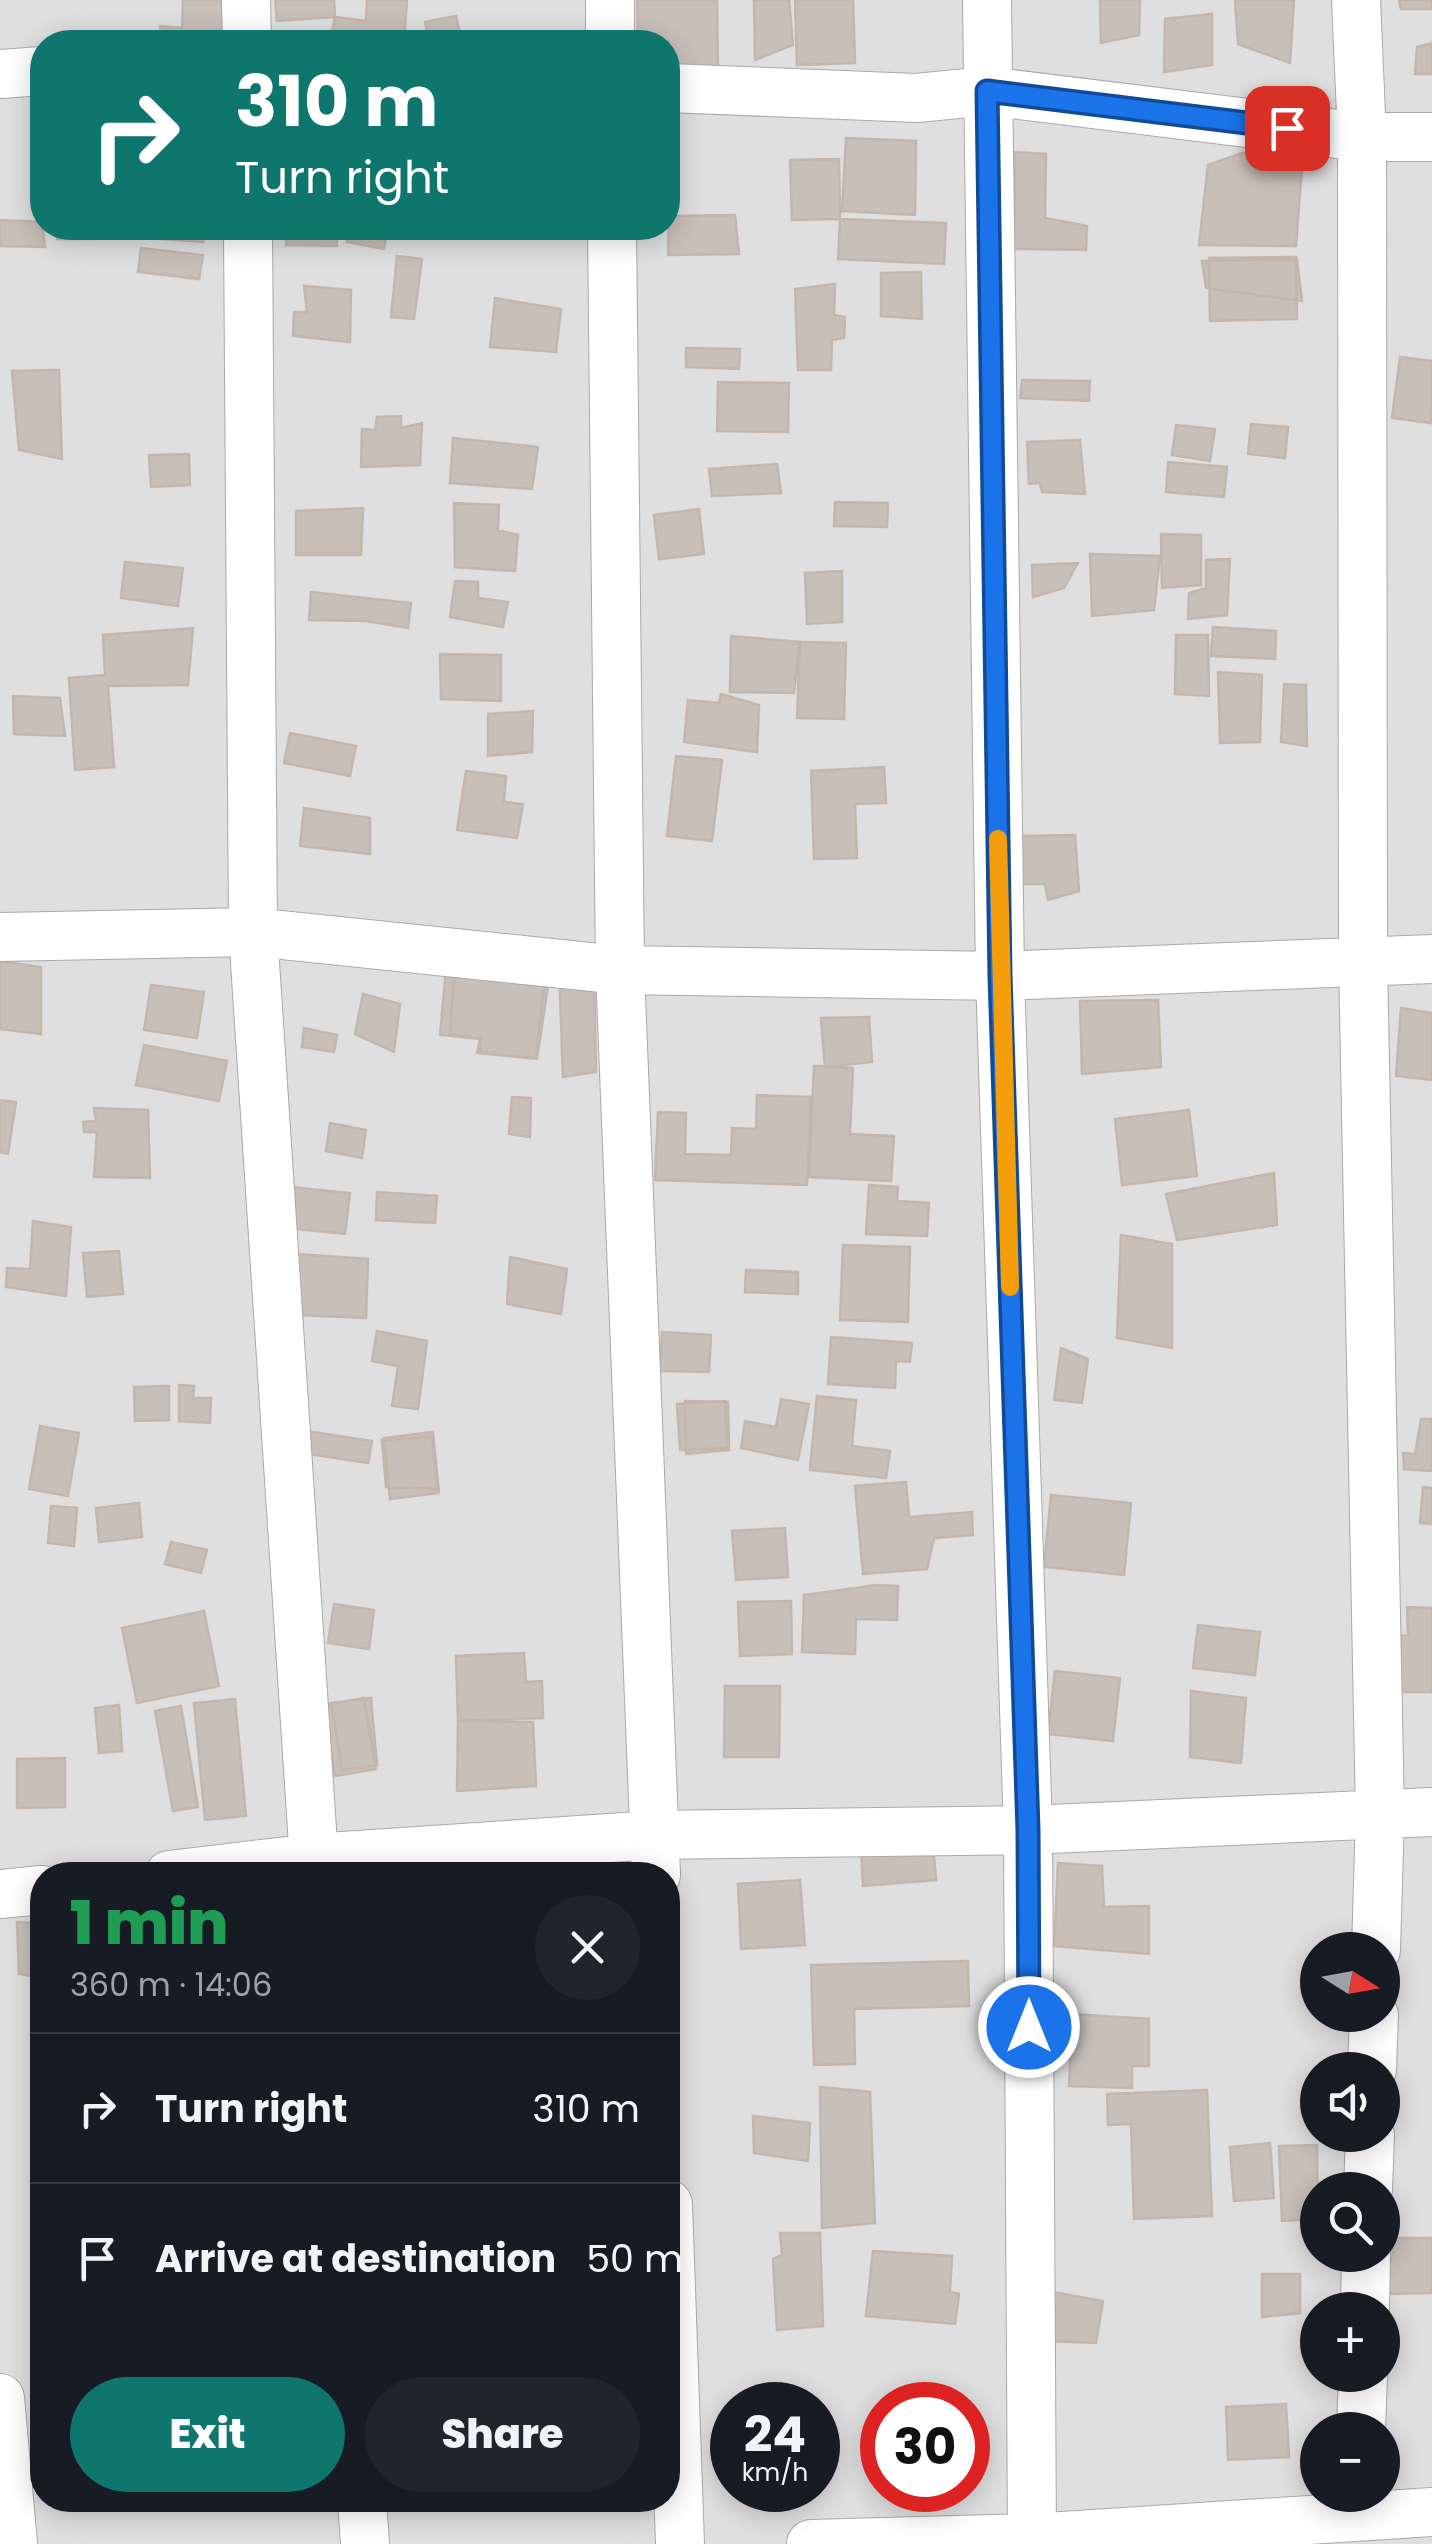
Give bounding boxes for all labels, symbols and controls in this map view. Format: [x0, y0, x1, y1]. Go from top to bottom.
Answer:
text: 310 m [235, 52, 438, 151]
icon: right [70, 70, 200, 200]
pin [1245, 86, 1330, 171]
icon: arrive [1260, 101, 1315, 156]
text: Turn right [235, 146, 449, 209]
text: 1 min [70, 1881, 228, 1965]
button: close [535, 1895, 640, 2000]
north arrow [1300, 1932, 1400, 2032]
map controls [1300, 1932, 1400, 2512]
text: 360 m · 14:06 [70, 1962, 272, 2007]
position arrow [977, 1975, 1081, 2079]
button: sound [1300, 2052, 1400, 2152]
icon: right [70, 2081, 125, 2136]
text: Turn right [155, 2082, 347, 2135]
text: 310 m [532, 2082, 640, 2135]
button: search [1300, 2172, 1400, 2272]
icon: arrive [70, 2231, 125, 2286]
text: Arrive at destination [155, 2232, 556, 2285]
text: 50 m [586, 2232, 683, 2285]
button: + [1300, 2292, 1400, 2392]
button: Exit [70, 2377, 345, 2492]
button: Share [365, 2377, 640, 2492]
speed limit sign: 30 [860, 2382, 990, 2512]
text: 24 [744, 2399, 806, 2470]
button: − [1300, 2412, 1400, 2512]
text: km/h [742, 2455, 808, 2490]

